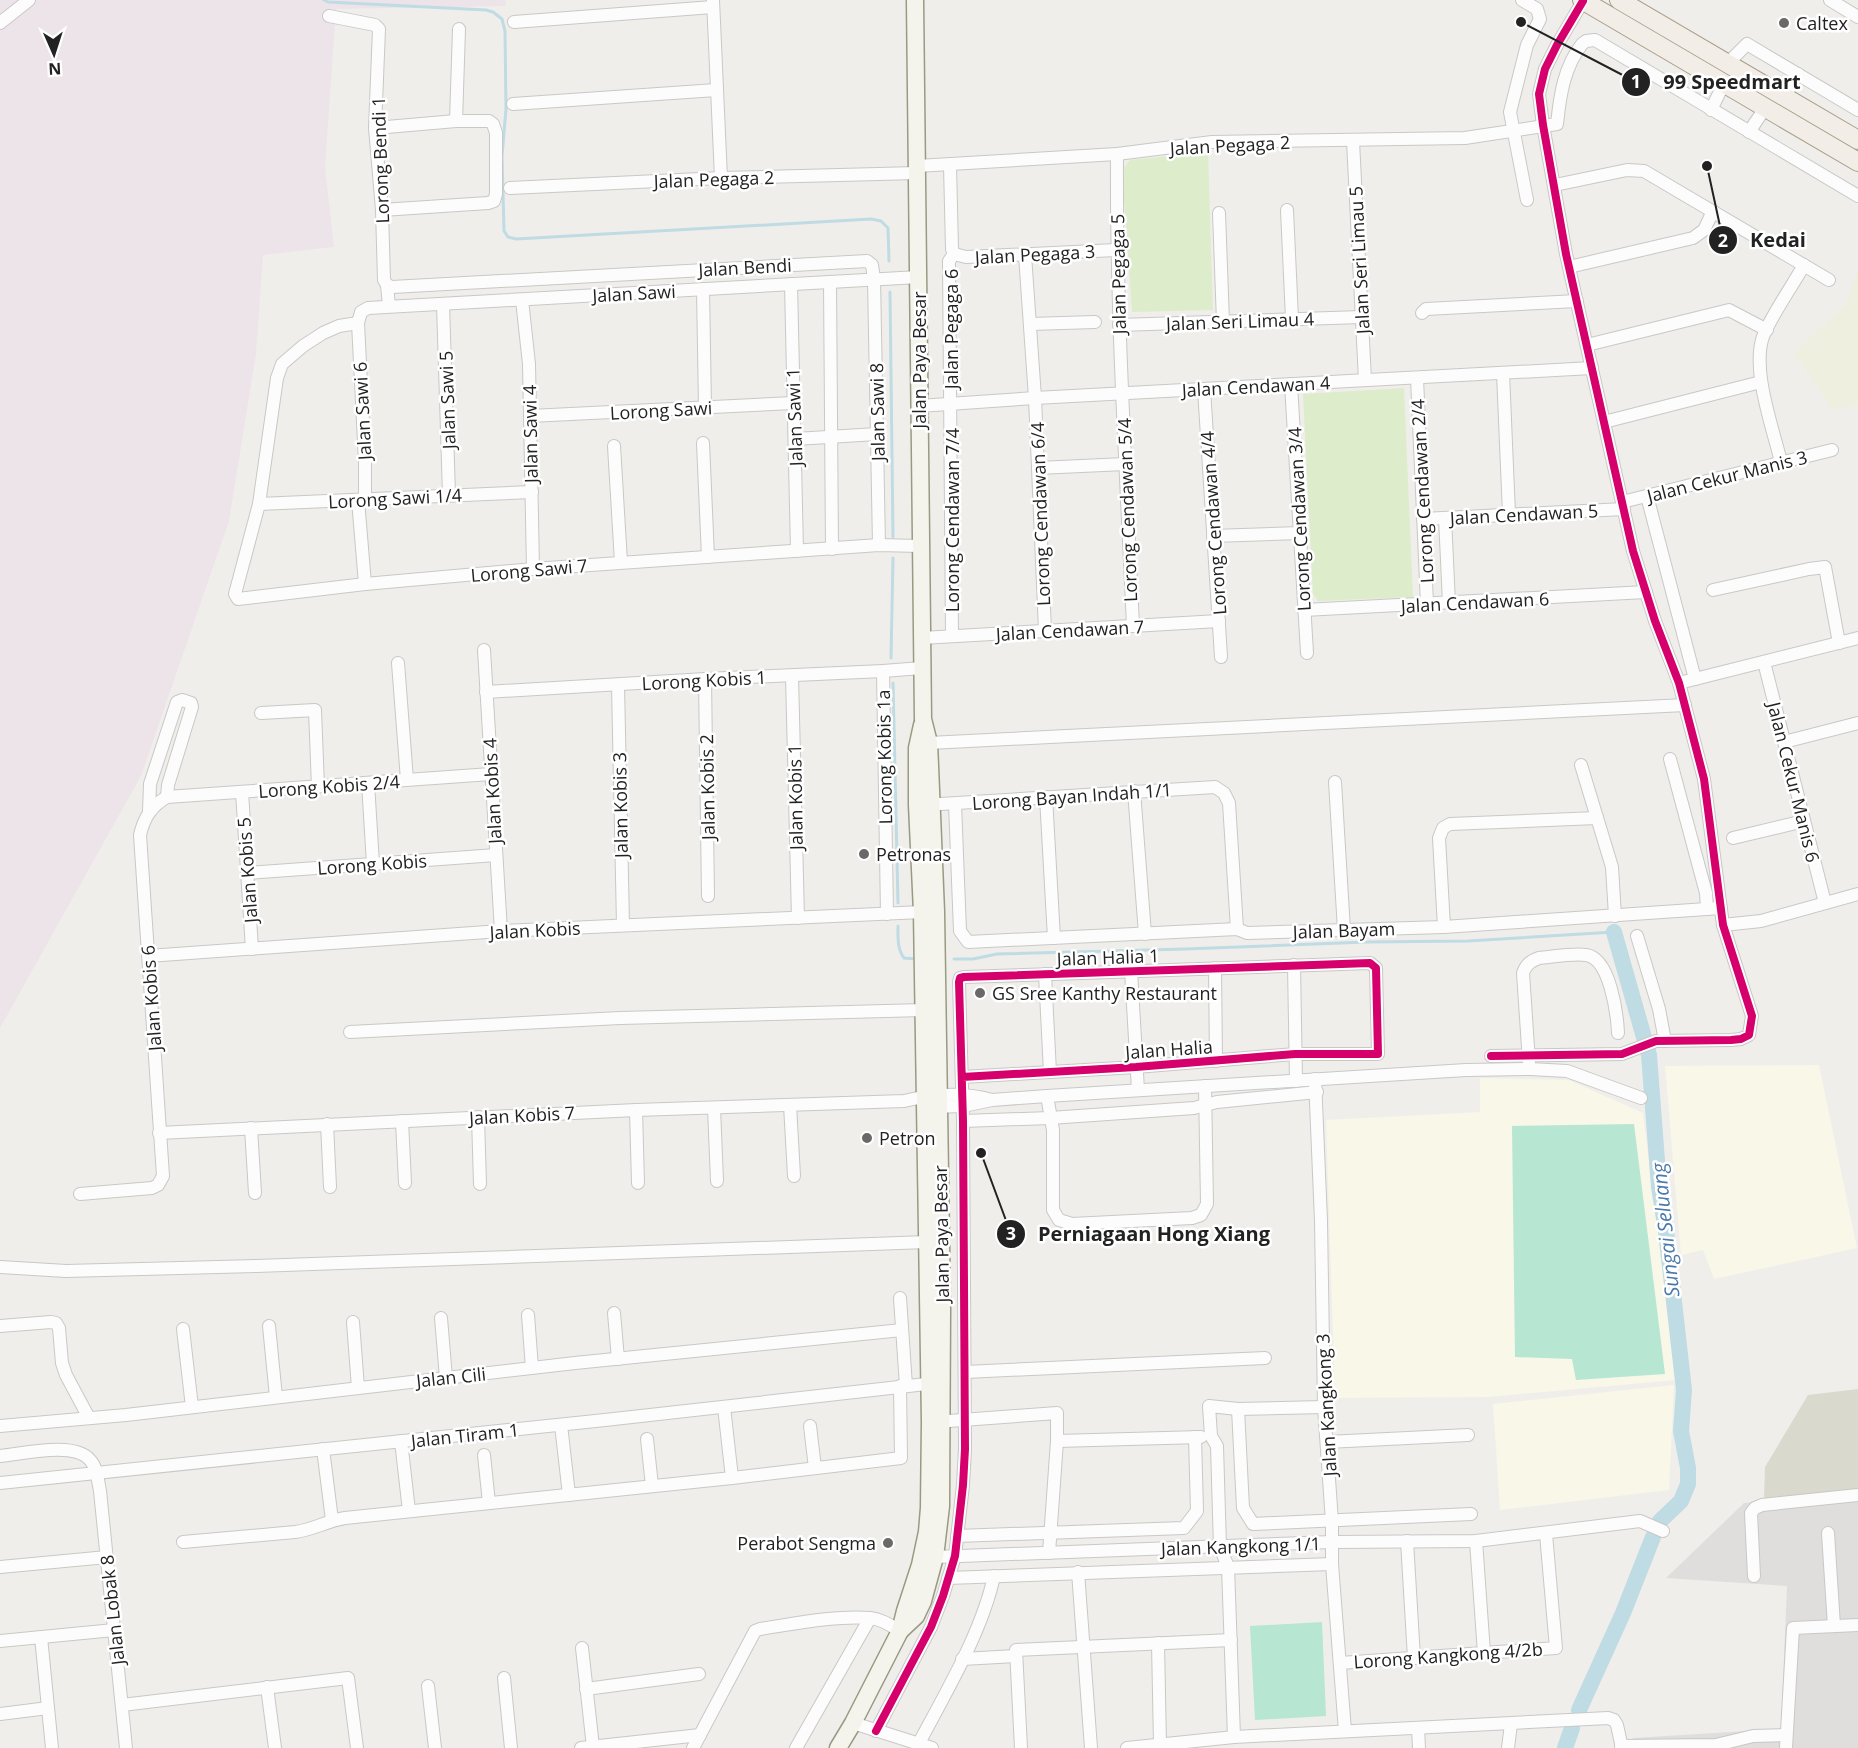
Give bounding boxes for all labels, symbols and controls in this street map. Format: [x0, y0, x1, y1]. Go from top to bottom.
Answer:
place label: Caltex [1796, 11, 1848, 35]
marker: Caltex [1777, 16, 1791, 30]
north arrow [24, 24, 84, 84]
text: N [48, 58, 62, 80]
callout: 99 Speedmart [1621, 63, 1813, 101]
text: 99 Speedmart [1663, 68, 1801, 95]
text: 1 [1631, 69, 1641, 93]
street label: Lorong Bendi 1 [366, 96, 394, 224]
street label: Jalan Pegaga 2 [1167, 130, 1291, 160]
street label: Jalan Pegaga 2 [651, 165, 775, 193]
street label: Jalan Seri Limau 5 [1343, 185, 1375, 337]
street label: Jalan Pegaga 5 [1105, 214, 1131, 336]
callout: Kedai [1708, 221, 1818, 259]
text: Kedai [1750, 226, 1806, 253]
text: 2 [1718, 228, 1728, 252]
street label: Jalan Pegaga 3 [972, 239, 1096, 269]
street label: Jalan Bendi [696, 253, 792, 282]
street label: Jalan Pegaga 6 [939, 269, 963, 391]
street label: Jalan Sawi [590, 279, 676, 307]
street label: Jalan Paya Besar [907, 291, 931, 431]
street label: Jalan Seri Limau 4 [1163, 306, 1315, 336]
street label: Jalan Sawi 5 [433, 350, 461, 452]
street label: Jalan Sawi 6 [347, 361, 377, 463]
street label: Jalan Sawi 8 [864, 363, 890, 463]
street label: Jalan Sawi 1 [780, 367, 808, 469]
street label: Jalan Cendawan 4 [1179, 370, 1331, 402]
street label: Jalan Sawi 4 [517, 385, 543, 485]
street label: Lorong Sawi [609, 395, 713, 425]
street label: Lorong Cendawan 2/4 [1405, 398, 1439, 584]
street label: Lorong Cendawan 5/4 [1112, 418, 1142, 602]
street label: Lorong Cendawan 6/4 [1025, 422, 1055, 606]
street label: Lorong Cendawan 3/4 [1282, 426, 1316, 612]
street label: Lorong Cendawan 7/4 [940, 428, 964, 612]
street label: Lorong Cendawan 4/4 [1195, 430, 1231, 616]
street label: Jalan Cekur Manis 3 [1642, 444, 1810, 508]
street label: Lorong Sawi 1/4 [327, 483, 463, 513]
street label: Jalan Cendawan 5 [1447, 498, 1599, 530]
street label: Lorong Sawi 7 [470, 553, 588, 587]
street label: Jalan Cendawan 6 [1398, 586, 1550, 618]
street label: Jalan Cendawan 7 [993, 614, 1145, 646]
street label: Lorong Kobis 1 [641, 665, 767, 695]
street label: Lorong Kobis 1a [871, 689, 897, 825]
street label: Jalan Cekur Manis 6 [1762, 697, 1826, 865]
street label: Jalan Kobis 2 [694, 734, 720, 842]
street label: Jalan Kobis 4 [477, 737, 507, 847]
street label: Jalan Kobis 1 [782, 744, 808, 852]
street label: Jalan Kobis 3 [607, 752, 633, 860]
street label: Lorong Kobis 2/4 [257, 769, 401, 803]
street label: Lorong Bayan Indah 1/1 [971, 777, 1173, 815]
street label: Jalan Kobis 5 [231, 816, 263, 926]
place label: Petronas [876, 842, 951, 866]
marker: Petronas [857, 847, 871, 861]
street label: Lorong Kobis [316, 848, 428, 880]
street label: Jalan Kobis [487, 916, 581, 944]
street label: Jalan Bayam [1290, 916, 1396, 944]
street label: Jalan Halia 1 [1054, 943, 1160, 971]
street label: Jalan Kobis 6 [135, 944, 167, 1054]
place label: GS Sree Kanthy Restaurant [992, 981, 1217, 1005]
marker: GS Sree Kanthy Restaurant [973, 986, 987, 1000]
street label: Jalan Halia [1123, 1034, 1213, 1064]
street label: Jalan Kobis 7 [466, 1100, 576, 1130]
place label: Petron [879, 1126, 936, 1150]
marker: Petron [860, 1131, 874, 1145]
water label: Sungai Seluang [1644, 1161, 1685, 1298]
street label: Jalan Paya Besar [928, 1165, 954, 1305]
callout: Perniagaan Hong Xiang [996, 1215, 1282, 1253]
text: Perniagaan Hong Xiang [1038, 1220, 1271, 1247]
text: 3 [1006, 1221, 1016, 1245]
street label: Jalan Kangkong 3 [1310, 1333, 1342, 1479]
street label: Jalan Cili [413, 1361, 487, 1393]
street label: Jalan Tiram 1 [408, 1417, 520, 1453]
place label: Perabot Sengma [737, 1531, 876, 1555]
street label: Jalan Kangkong 1/1 [1159, 1531, 1321, 1561]
marker: Perabot Sengma [881, 1536, 895, 1550]
street label: Jalan Lobak 8 [94, 1554, 130, 1668]
street label: Lorong Kangkong 4/2b [1353, 1636, 1543, 1674]

